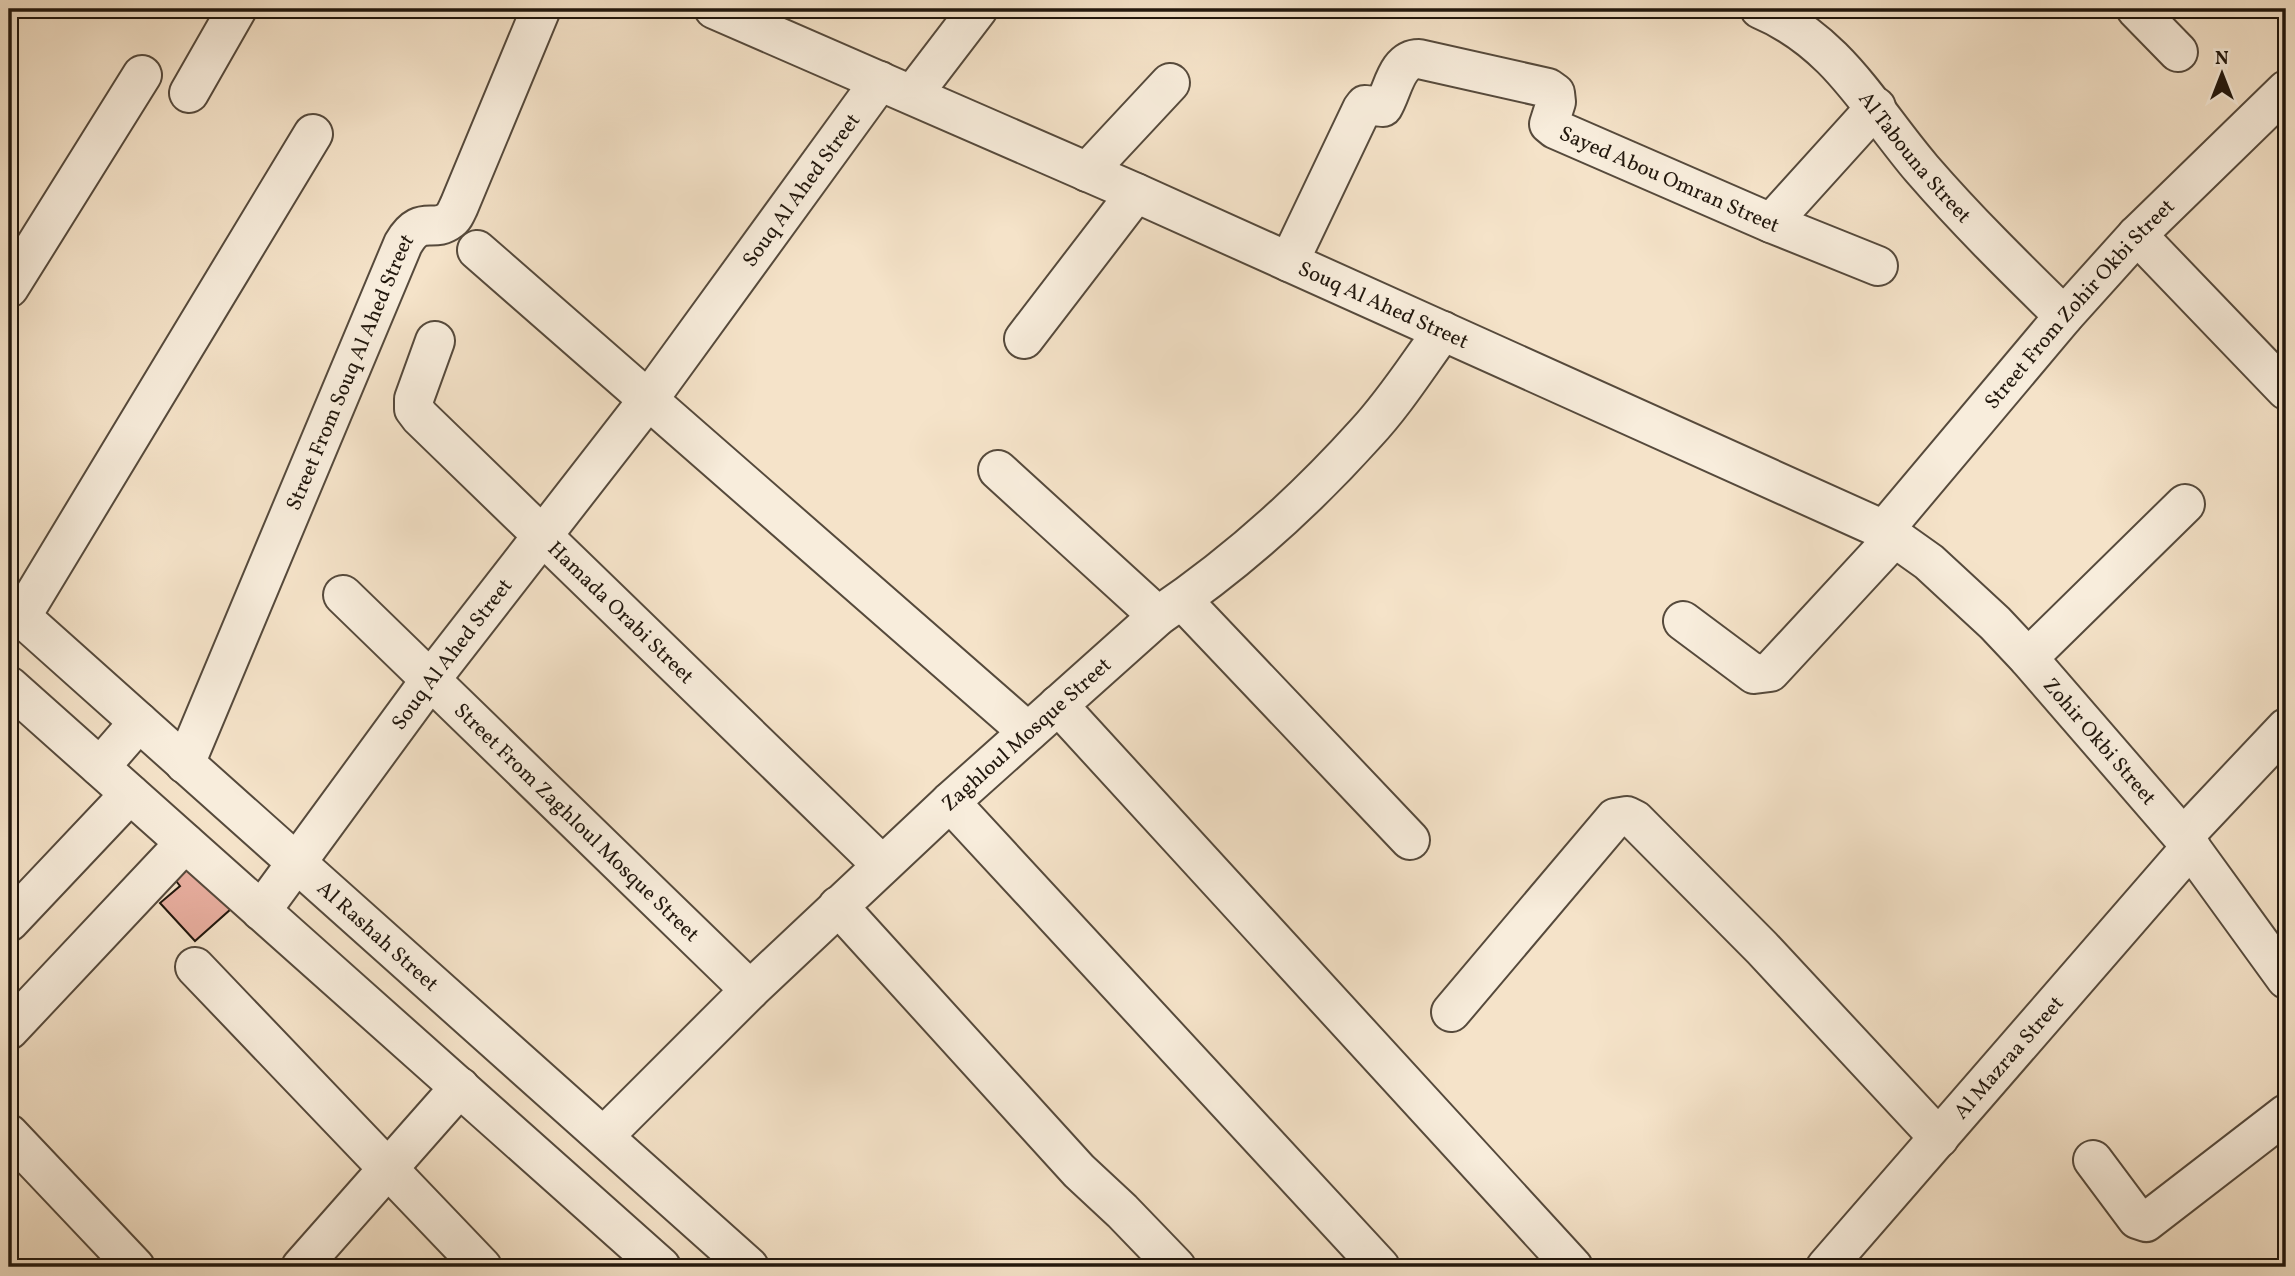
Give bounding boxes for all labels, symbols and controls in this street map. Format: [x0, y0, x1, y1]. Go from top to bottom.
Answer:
north arrow [2186, 38, 2256, 108]
text: N [2215, 46, 2229, 72]
street label: Al Tabouna Street [1851, 86, 1977, 230]
street label: Souq Al Ahed Street [736, 108, 868, 274]
street label: Sayed Abou Omran Street [1554, 120, 1783, 241]
street label: Street From Zohir Okbi Street [1979, 193, 2182, 416]
street label: Street From Souq Al Ahed Street [280, 228, 422, 515]
street label: Souq Al Ahed Street [1293, 255, 1473, 357]
street label: Hamada Orabi Street [541, 535, 700, 691]
street label: Souq Al Ahed Street [385, 573, 520, 737]
street label: Zaghloul Mosque Street [936, 651, 1118, 819]
street label: Zohir Okbi Street [2036, 672, 2162, 812]
street label: Street From Zaghloul Mosque Street [447, 697, 705, 949]
street label: Al Rashah Street [310, 875, 444, 999]
street label: Al Mazraa Street [1948, 990, 2071, 1126]

